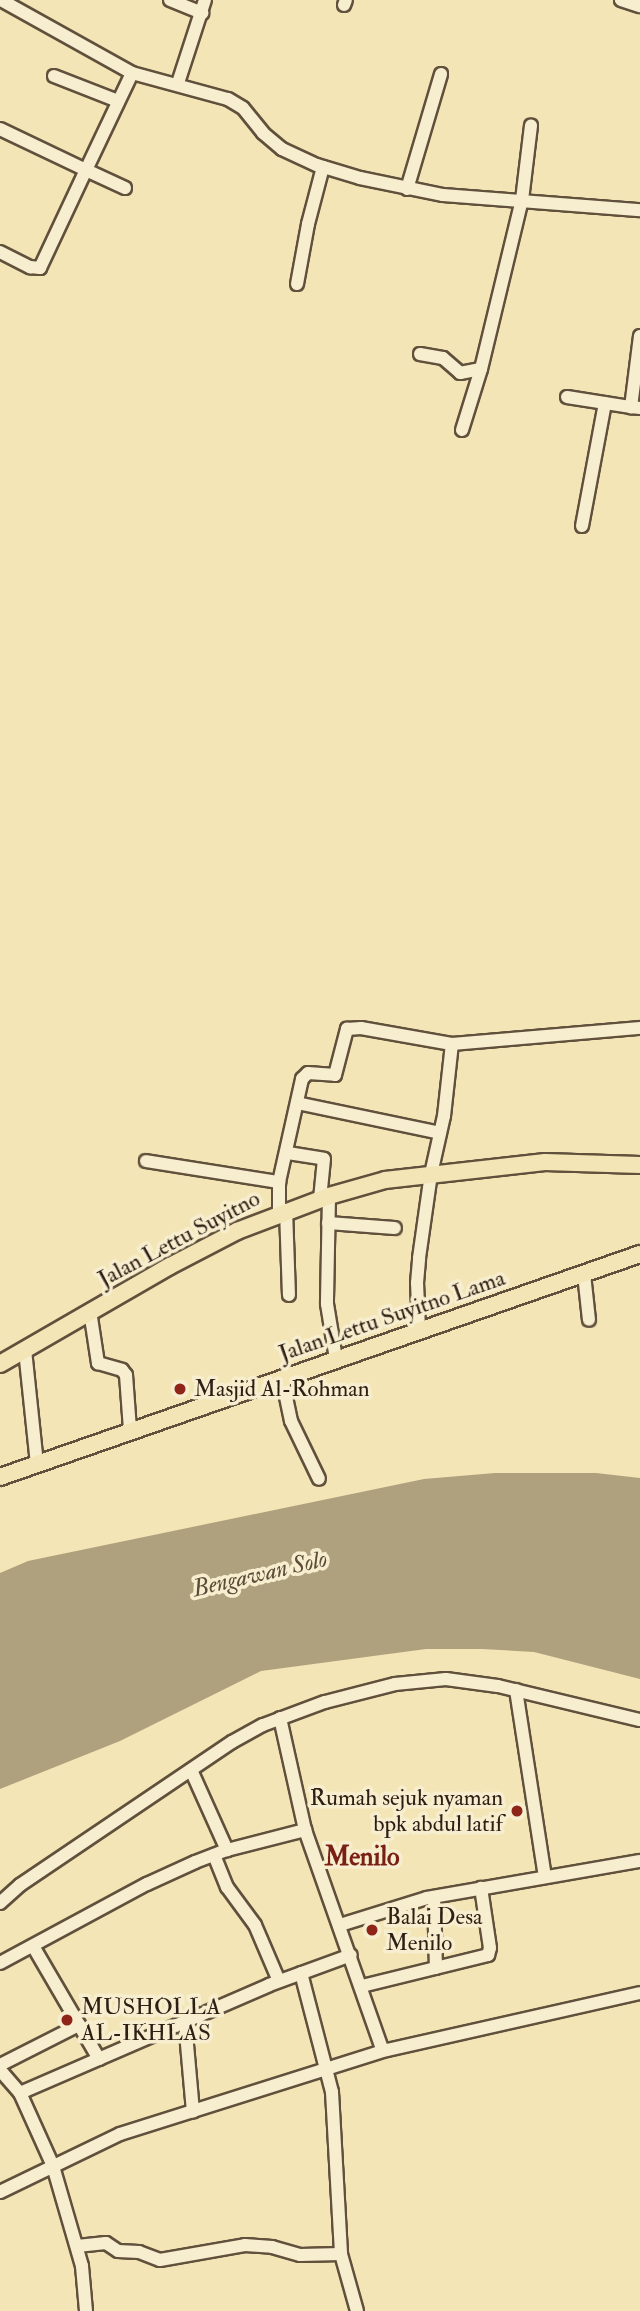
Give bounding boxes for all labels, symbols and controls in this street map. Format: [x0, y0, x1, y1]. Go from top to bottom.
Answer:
street label: Jalan Lettu Suyitno [93, 1185, 265, 1293]
street label: Jalan Lettu Suyitno Lama [275, 1264, 509, 1368]
place label: Masjid Al-Rohman [194, 1375, 370, 1403]
marker: Masjid Al-Rohman [172, 1381, 188, 1397]
water label: Bengawan Solo [190, 1545, 330, 1603]
place label: Rumah sejuk nyaman bpk abdul latif [310, 1784, 503, 1838]
marker: Rumah sejuk nyaman bpk abdul latif [509, 1803, 525, 1819]
district label: Menilo [325, 1842, 399, 1874]
place label: Balai Desa Menilo [386, 1903, 483, 1957]
marker: Balai Desa Menilo [364, 1922, 380, 1938]
place label: MUSHOLLA AL-IKHLAS [81, 1993, 221, 2047]
marker: MUSHOLLA AL-IKHLAS [59, 2012, 75, 2028]

